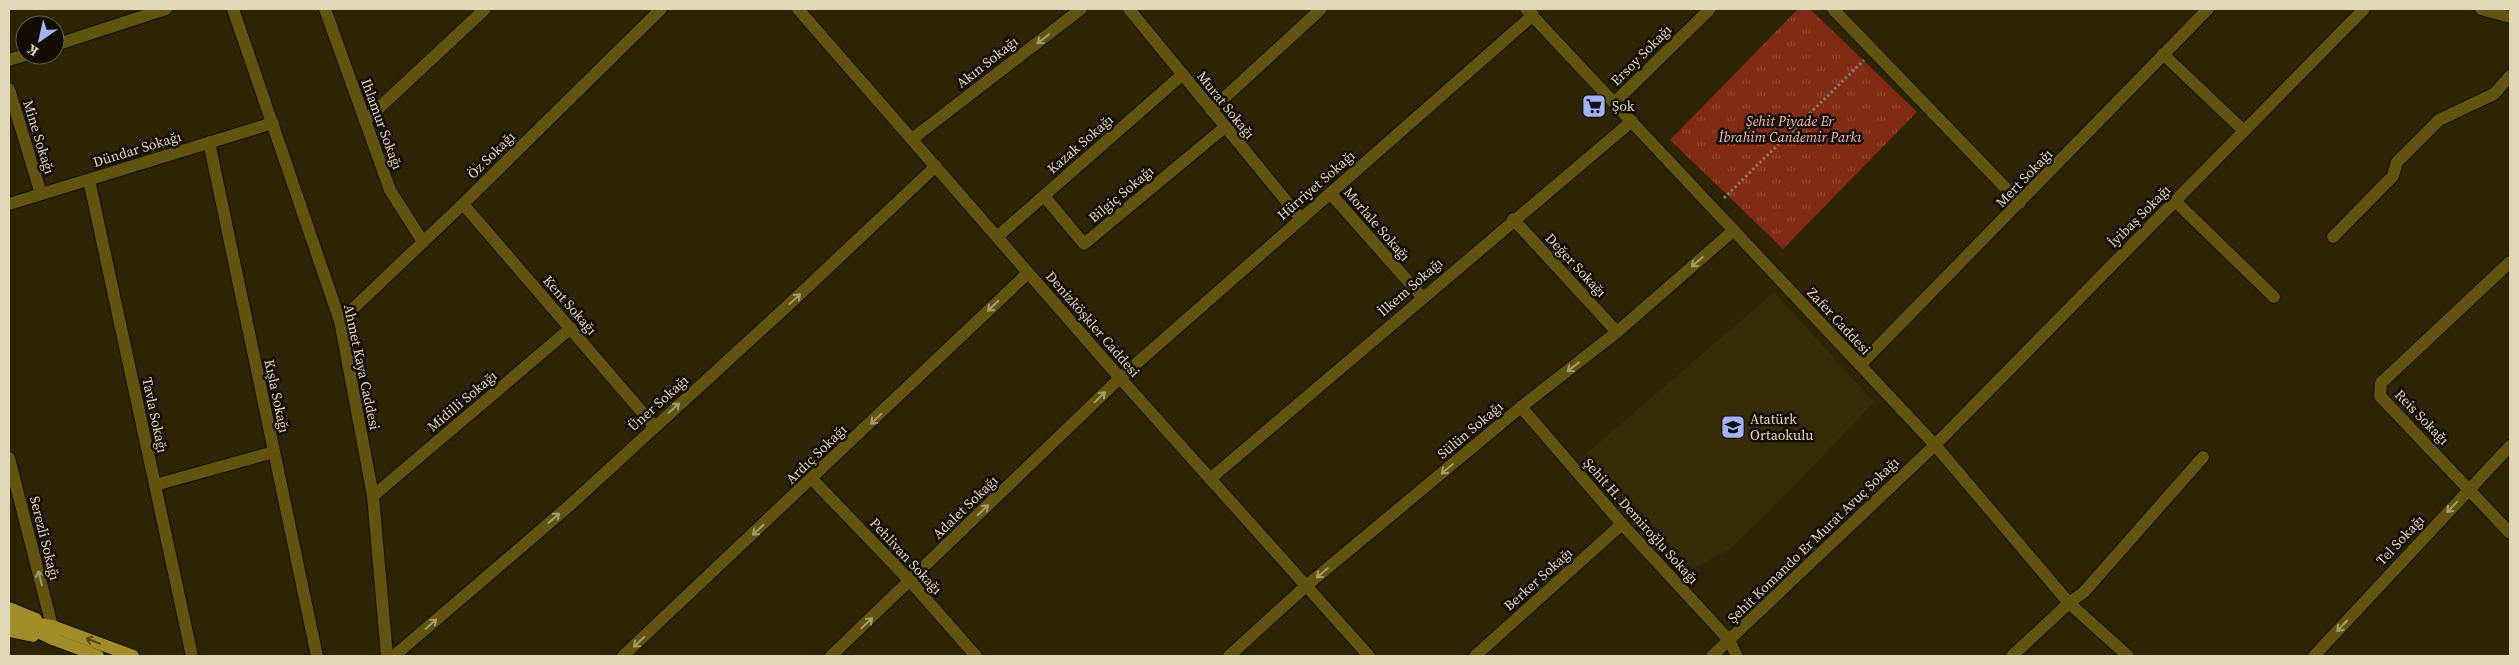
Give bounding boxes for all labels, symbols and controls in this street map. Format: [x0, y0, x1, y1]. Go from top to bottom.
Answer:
north arrow [15, 15, 65, 65]
street label: Ersoy Sokağı [1606, 20, 1676, 90]
street label: Akın Sokağı [952, 31, 1022, 93]
one-way arrow [1036, 33, 1049, 44]
text: K [23, 40, 42, 62]
street label: Murat Sokağı [1192, 67, 1260, 143]
street label: Ihlamur Sokağı [356, 76, 408, 172]
supermarket icon: Şok [1581, 93, 1607, 119]
place label: Şok [1612, 96, 1635, 116]
street label: Mine Sokağı [18, 98, 60, 176]
street label: Kazak Sokağı [1043, 110, 1117, 178]
park label: Şehit Piyade Er İbrahim Candemir Parkı [1718, 111, 1862, 147]
street label: Dündar Sokağı [90, 126, 184, 172]
street label: Öz Sokağı [463, 127, 519, 183]
street label: Mert Sokağı [1991, 144, 2057, 212]
street label: Hürriyet Sokağı [1273, 146, 1359, 224]
street label: Bilgiç Sokağı [1084, 161, 1158, 227]
street label: İyibaş Sokağı [2103, 180, 2175, 252]
street label: Morlale Sokağı [1339, 183, 1415, 265]
street label: Değer Sokağı [1541, 228, 1611, 302]
street label: İlkem Sokağı [1373, 253, 1447, 321]
one-way arrow [1691, 256, 1704, 268]
street label: Denizköşkler Caddesi [1041, 267, 1145, 381]
street label: Kent Sokağı [538, 271, 602, 339]
street label: Zafer Caddesi [1803, 283, 1875, 359]
one-way arrow [788, 293, 801, 305]
one-way arrow [987, 300, 999, 312]
street label: Ahmet Kaya Caddesi [339, 302, 385, 432]
street label: Kışla Sokağı [259, 357, 295, 435]
one-way arrow [1567, 361, 1580, 372]
street label: Midilli Sokağı [423, 366, 501, 436]
street label: Üner Sokağı [623, 370, 693, 436]
street label: Tavla Sokağı [137, 375, 173, 455]
street label: Reis Sokağı [2390, 385, 2454, 449]
one-way arrow [1094, 391, 1106, 403]
street label: Sülün Sokağı [1433, 397, 1507, 463]
one-way arrow [667, 402, 680, 414]
place label: Atatürk Ortaokulu [1750, 409, 1813, 445]
one-way arrow [869, 413, 882, 425]
school or university icon: Atatürk Ortaokulu [1720, 414, 1746, 440]
street label: Ardıç Sokağı [781, 420, 851, 488]
street label: Şehit Komando Er Murat Avuç Sokağı [1723, 452, 1903, 628]
street label: Şehit H. Demiroğlu Sokağı [1579, 453, 1703, 589]
one-way arrow [1440, 463, 1453, 475]
street label: Adalet Sokağı [928, 471, 1002, 543]
street label: Serezli Sokağı [25, 494, 65, 582]
one-way arrow [2446, 500, 2458, 513]
one-way arrow [977, 504, 989, 516]
street label: Tel Sokağı [2371, 510, 2429, 570]
one-way arrow [548, 513, 561, 524]
street label: Pehlivan Sokağı [865, 513, 947, 599]
one-way arrow [751, 524, 764, 536]
street label: Berker Sokağı [1499, 543, 1577, 615]
one-way arrow [1315, 567, 1328, 578]
one-way arrow [35, 571, 44, 587]
one-way arrow [860, 617, 873, 629]
one-way arrow [425, 619, 438, 630]
one-way arrow [2336, 619, 2348, 632]
one-way arrow [85, 636, 101, 645]
one-way arrow [633, 636, 645, 648]

